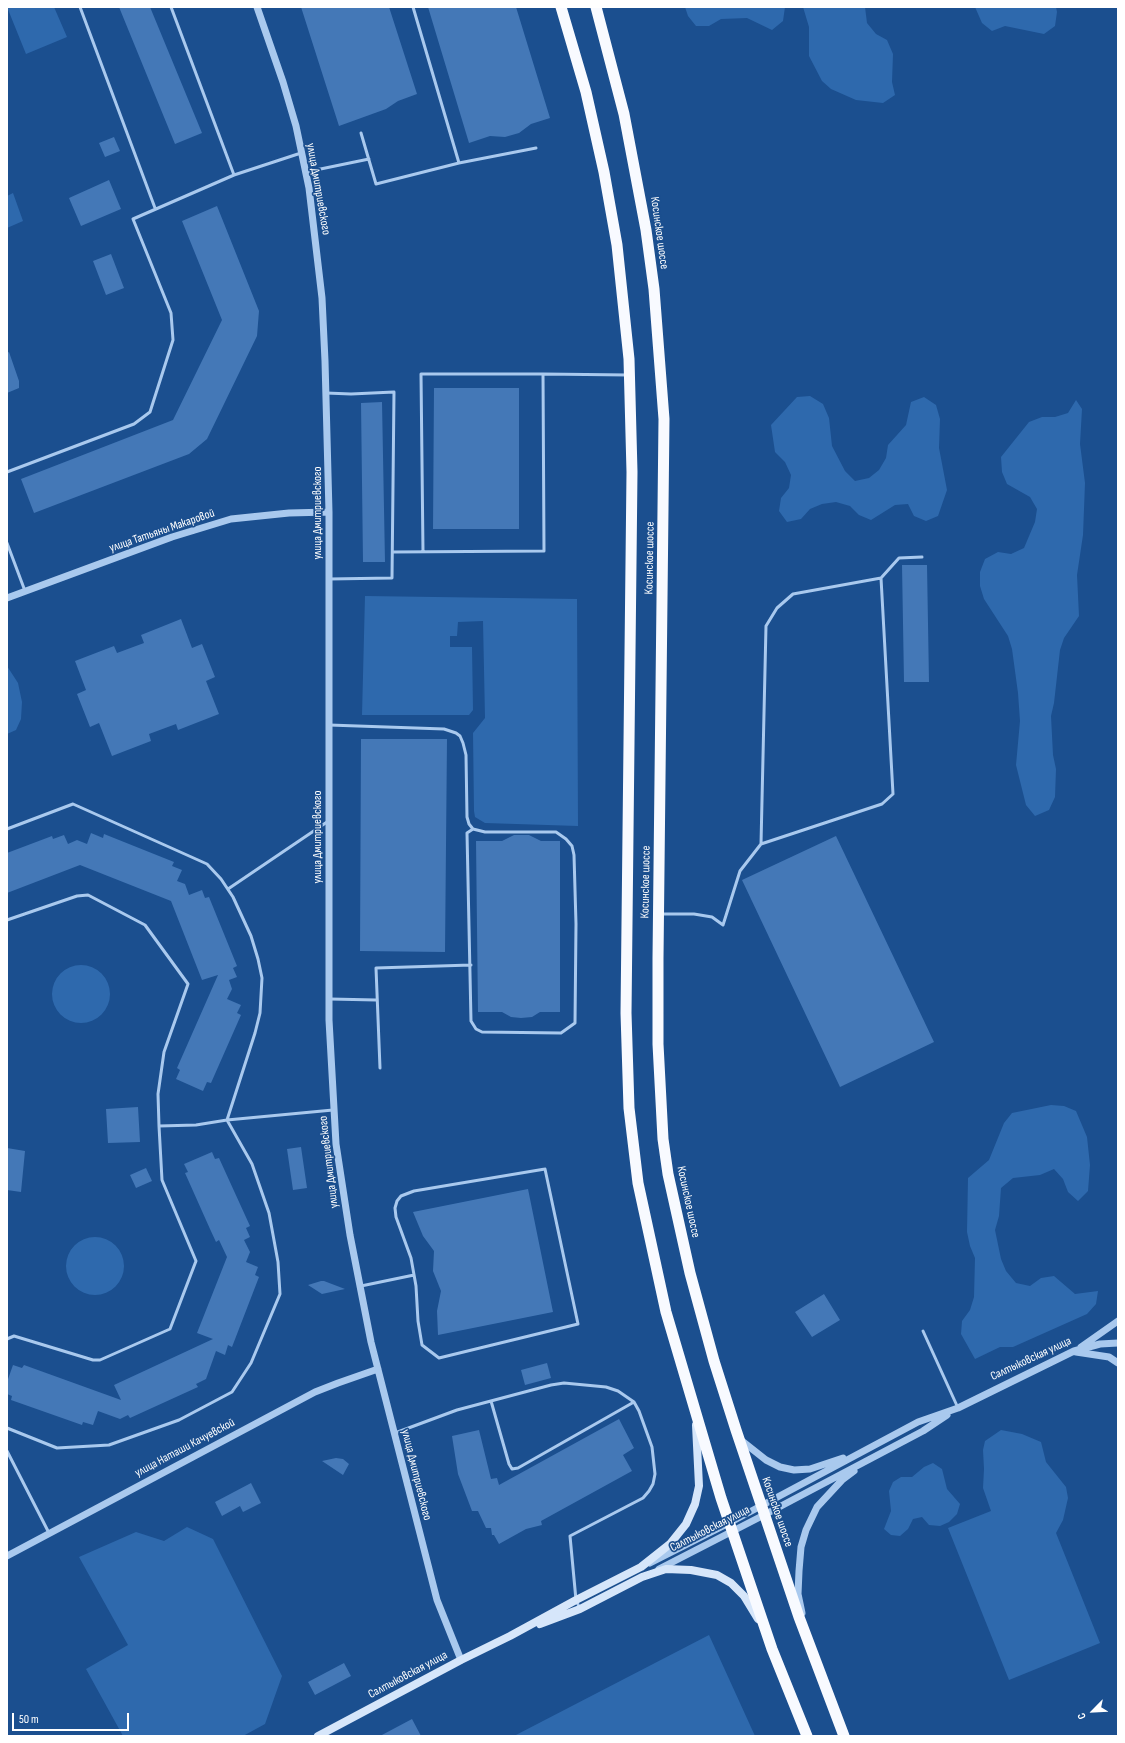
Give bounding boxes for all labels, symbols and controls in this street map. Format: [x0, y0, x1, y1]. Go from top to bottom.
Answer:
street label: улица Дмитриевского [303, 142, 333, 236]
street label: Косинское шоссе [647, 196, 671, 270]
street label: улица Дмитриевского [311, 466, 325, 560]
street label: улица Татьяны Макаровой [107, 506, 217, 556]
street label: Косинское шоссе [642, 521, 658, 595]
street label: улица Дмитриевского [311, 790, 325, 884]
street label: Косинское шоссе [638, 845, 654, 919]
street label: улица Дмитриевского [316, 1115, 342, 1209]
street label: Косинское шоссе [673, 1165, 703, 1239]
street label: Салтыковская улица [988, 1334, 1074, 1384]
street label: улица Наташи Качуевской [132, 1416, 238, 1480]
street label: улица Дмитриевского [398, 1428, 434, 1522]
street label: Косинское шоссе [758, 1475, 796, 1549]
street label: Салтыковская улица [668, 1503, 752, 1555]
street label: Салтыковская улица [366, 1648, 450, 1702]
north arrow [1073, 1691, 1113, 1731]
scale bar [14, 1705, 131, 1731]
text: С [1074, 1711, 1089, 1721]
text: 50 m [19, 1712, 39, 1727]

